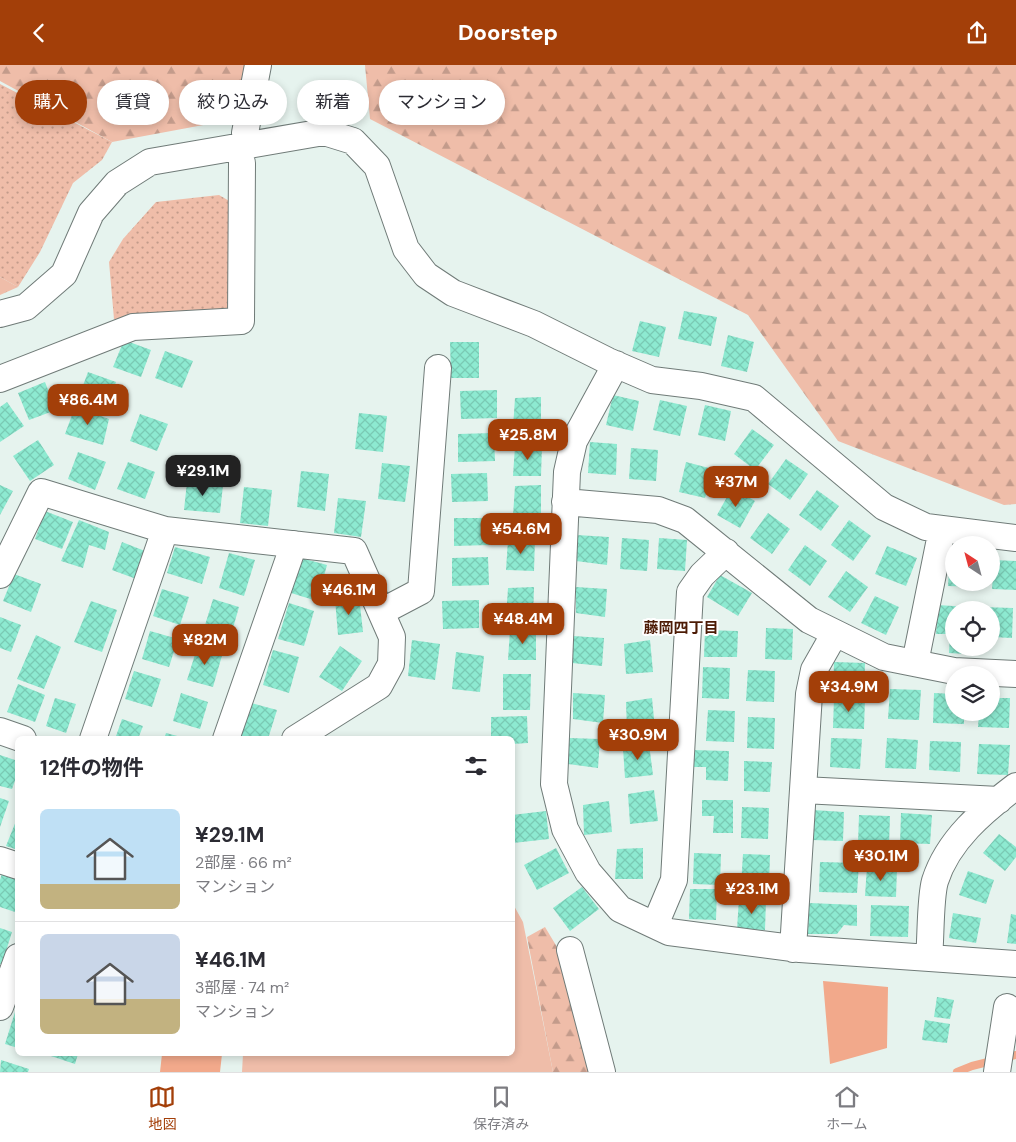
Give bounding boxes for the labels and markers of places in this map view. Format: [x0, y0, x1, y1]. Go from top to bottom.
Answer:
pin: ¥86.4M [47, 383, 129, 426]
pin: ¥25.8M [487, 419, 569, 461]
pin: ¥29.1M [162, 455, 244, 497]
pin: ¥37M [706, 465, 766, 508]
pin: ¥54.6M [480, 513, 562, 555]
pin: ¥46.1M [308, 573, 390, 616]
pin: ¥48.4M [482, 603, 564, 645]
pin: ¥82M [175, 623, 235, 666]
pin: ¥34.9M [808, 671, 890, 713]
pin: ¥30.9M [597, 719, 679, 761]
pin: ¥30.1M [840, 839, 922, 882]
pin: ¥23.1M [711, 873, 793, 915]

